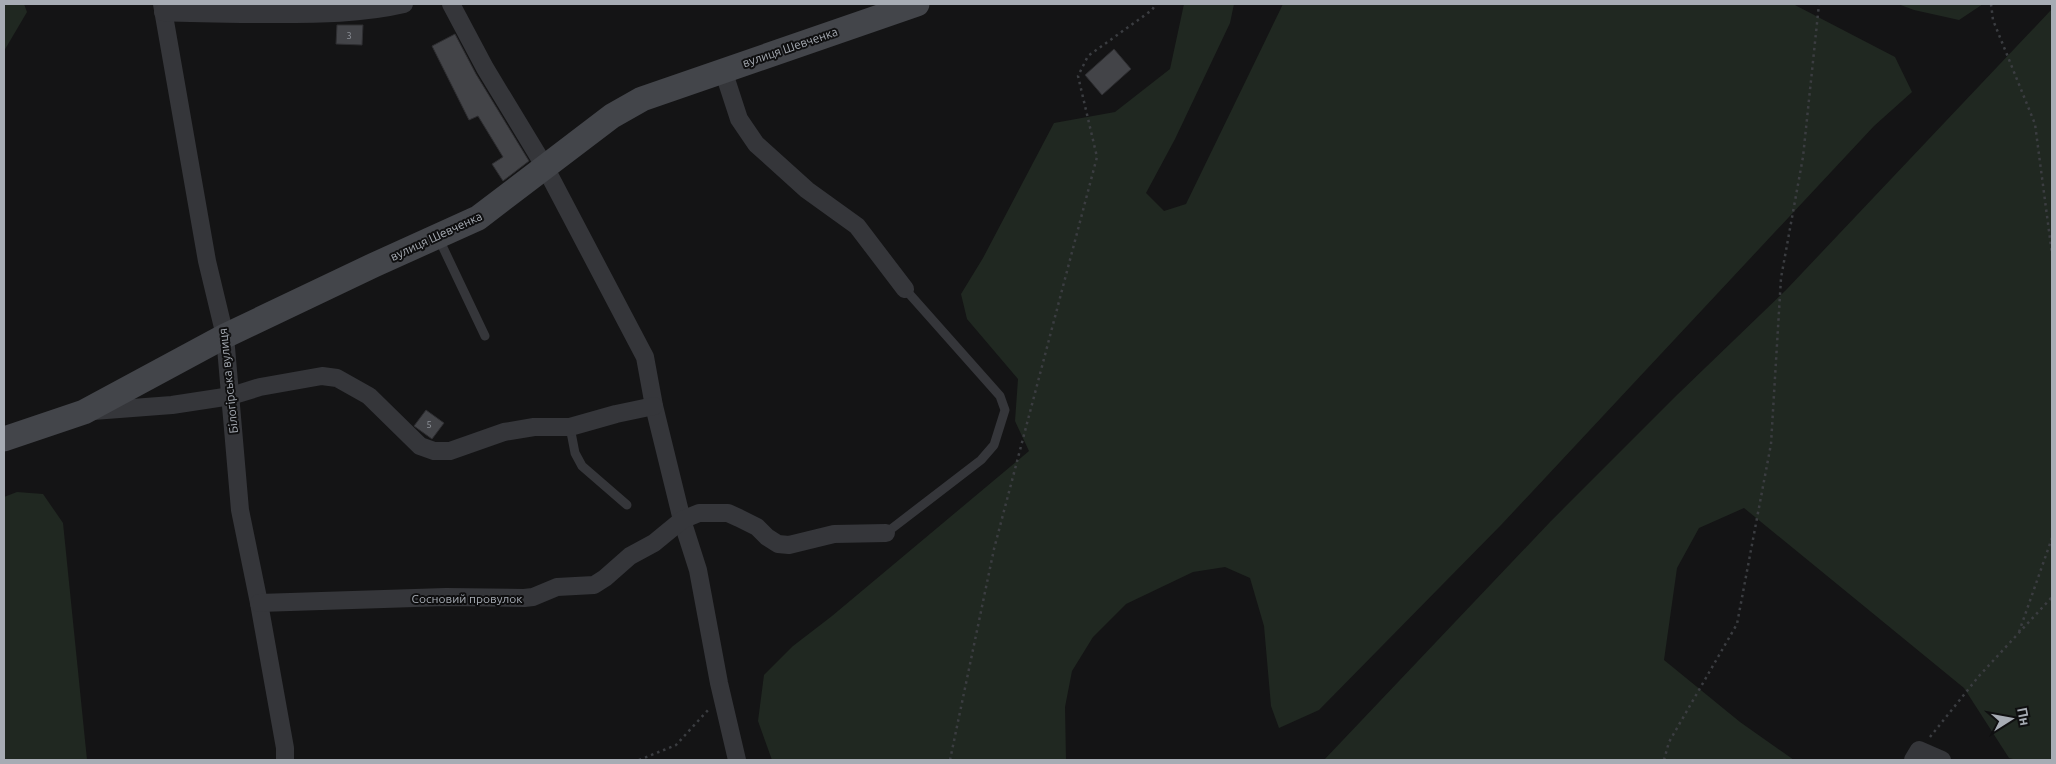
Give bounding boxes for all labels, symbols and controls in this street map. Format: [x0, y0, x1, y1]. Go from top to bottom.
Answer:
street label: вулиця Шевченка [741, 25, 839, 69]
house number: 3 [346, 30, 352, 41]
street label: вулиця Шевченка [388, 209, 484, 263]
street label: Білогірська вулиця [216, 328, 240, 434]
house number: 5 [426, 419, 432, 430]
street label: Сосновий провулок [412, 592, 522, 605]
north arrow [1986, 694, 2036, 744]
text: Пн [2014, 706, 2033, 727]

